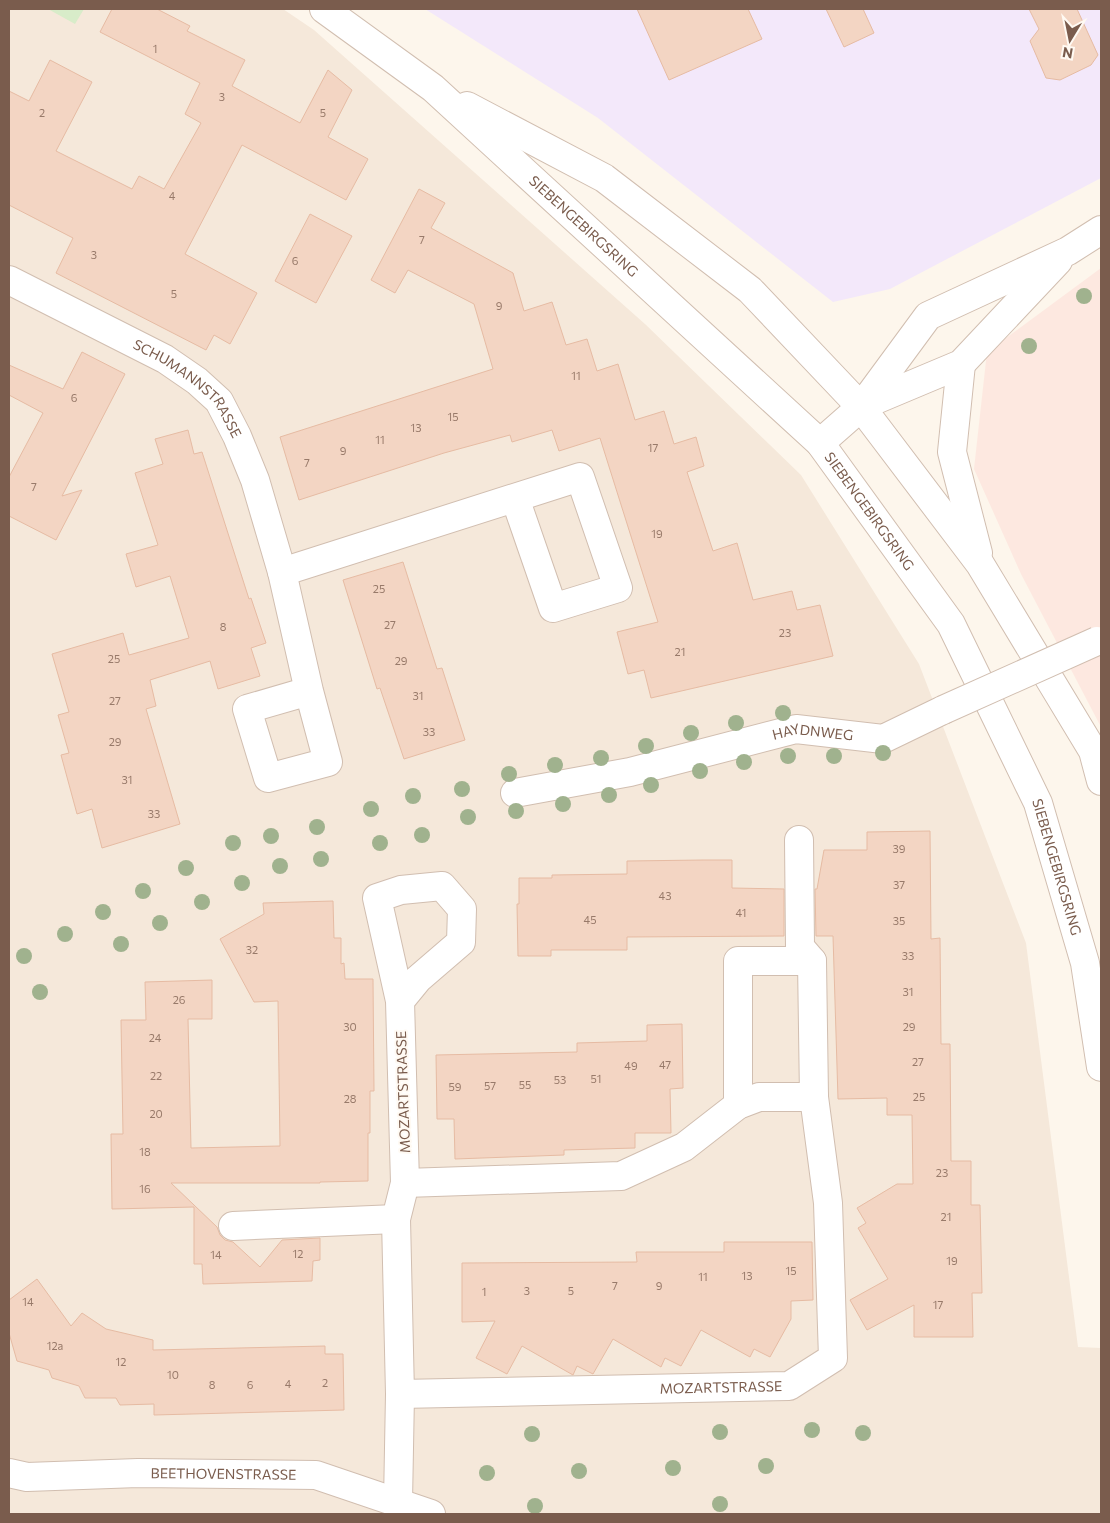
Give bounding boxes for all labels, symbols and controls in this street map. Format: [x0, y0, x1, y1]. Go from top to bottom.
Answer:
north arrow [1045, 15, 1095, 65]
house number: 1 [153, 42, 157, 55]
text: N [1061, 44, 1074, 63]
house number: 3 [219, 90, 225, 103]
house number: 2 [39, 106, 45, 119]
house number: 5 [320, 106, 326, 119]
street label: SIEBENGEBIRGSRING [526, 172, 642, 280]
house number: 4 [169, 189, 176, 202]
house number: 7 [419, 233, 425, 246]
house number: 3 [91, 248, 97, 261]
house number: 6 [292, 254, 299, 267]
house number: 5 [171, 287, 177, 300]
house number: 9 [496, 299, 503, 312]
street label: SCHUMANNSTRASSE [131, 335, 245, 440]
house number: 11 [571, 369, 581, 382]
house number: 6 [71, 391, 78, 404]
house number: 15 [447, 410, 459, 423]
house number: 13 [411, 421, 421, 434]
house number: 11 [375, 433, 385, 446]
house number: 17 [648, 441, 658, 454]
house number: 9 [340, 444, 347, 457]
street label: SIEBENGEBIRGSRING [821, 449, 918, 573]
house number: 7 [304, 456, 310, 469]
house number: 7 [31, 480, 37, 493]
house number: 19 [651, 527, 663, 540]
house number: 25 [373, 582, 385, 595]
house number: 27 [384, 618, 396, 631]
house number: 8 [220, 620, 227, 633]
house number: 23 [779, 626, 791, 639]
house number: 21 [675, 645, 685, 658]
house number: 25 [108, 652, 120, 665]
house number: 29 [395, 654, 408, 667]
house number: 31 [413, 689, 423, 702]
house number: 27 [109, 694, 121, 707]
street label: HAYDNWEG [770, 719, 854, 744]
house number: 33 [423, 725, 435, 738]
house number: 29 [109, 735, 122, 748]
house number: 31 [122, 773, 132, 786]
street label: SIEBENGEBIRGSRING [1029, 797, 1085, 937]
house number: 33 [148, 807, 160, 820]
house number: 39 [893, 842, 906, 855]
house number: 37 [893, 878, 905, 891]
house number: 43 [659, 889, 671, 902]
house number: 41 [736, 906, 746, 919]
house number: 45 [584, 913, 596, 926]
house number: 35 [893, 914, 905, 927]
house number: 32 [246, 943, 258, 956]
house number: 33 [902, 949, 914, 962]
house number: 31 [903, 985, 913, 998]
house number: 26 [173, 993, 186, 1006]
house number: 30 [343, 1020, 357, 1033]
house number: 29 [903, 1020, 916, 1033]
house number: 24 [149, 1031, 162, 1044]
street label: MOZARTSTRASSE [392, 1031, 413, 1153]
house number: 27 [912, 1055, 924, 1068]
house number: 47 [659, 1058, 671, 1071]
house number: 49 [624, 1059, 638, 1072]
house number: 22 [150, 1069, 162, 1082]
house number: 51 [590, 1072, 602, 1085]
house number: 53 [554, 1073, 566, 1086]
house number: 55 [519, 1078, 531, 1091]
house number: 57 [484, 1079, 496, 1092]
house number: 59 [449, 1080, 462, 1093]
house number: 25 [913, 1090, 925, 1103]
house number: 28 [344, 1092, 357, 1105]
house number: 20 [149, 1107, 163, 1120]
house number: 18 [139, 1145, 151, 1158]
house number: 23 [936, 1166, 948, 1179]
house number: 16 [139, 1182, 151, 1195]
house number: 21 [941, 1210, 951, 1223]
house number: 12 [293, 1247, 303, 1260]
house number: 14 [210, 1248, 222, 1261]
house number: 19 [946, 1254, 958, 1267]
house number: 15 [785, 1264, 797, 1277]
house number: 13 [742, 1269, 752, 1282]
house number: 11 [698, 1270, 708, 1283]
house number: 7 [612, 1279, 618, 1292]
house number: 9 [656, 1279, 663, 1292]
house number: 3 [524, 1284, 530, 1297]
house number: 5 [568, 1284, 574, 1297]
house number: 1 [482, 1285, 486, 1298]
house number: 14 [22, 1295, 34, 1308]
house number: 17 [933, 1298, 943, 1311]
house number: 12a [47, 1339, 63, 1352]
house number: 12 [116, 1355, 126, 1368]
house number: 10 [167, 1368, 179, 1381]
house number: 2 [322, 1376, 328, 1389]
house number: 4 [285, 1377, 292, 1390]
street label: MOZARTSTRASSE [660, 1377, 782, 1397]
house number: 8 [209, 1378, 216, 1391]
house number: 6 [247, 1378, 254, 1391]
street label: BEETHOVENSTRASSE [151, 1464, 296, 1483]

